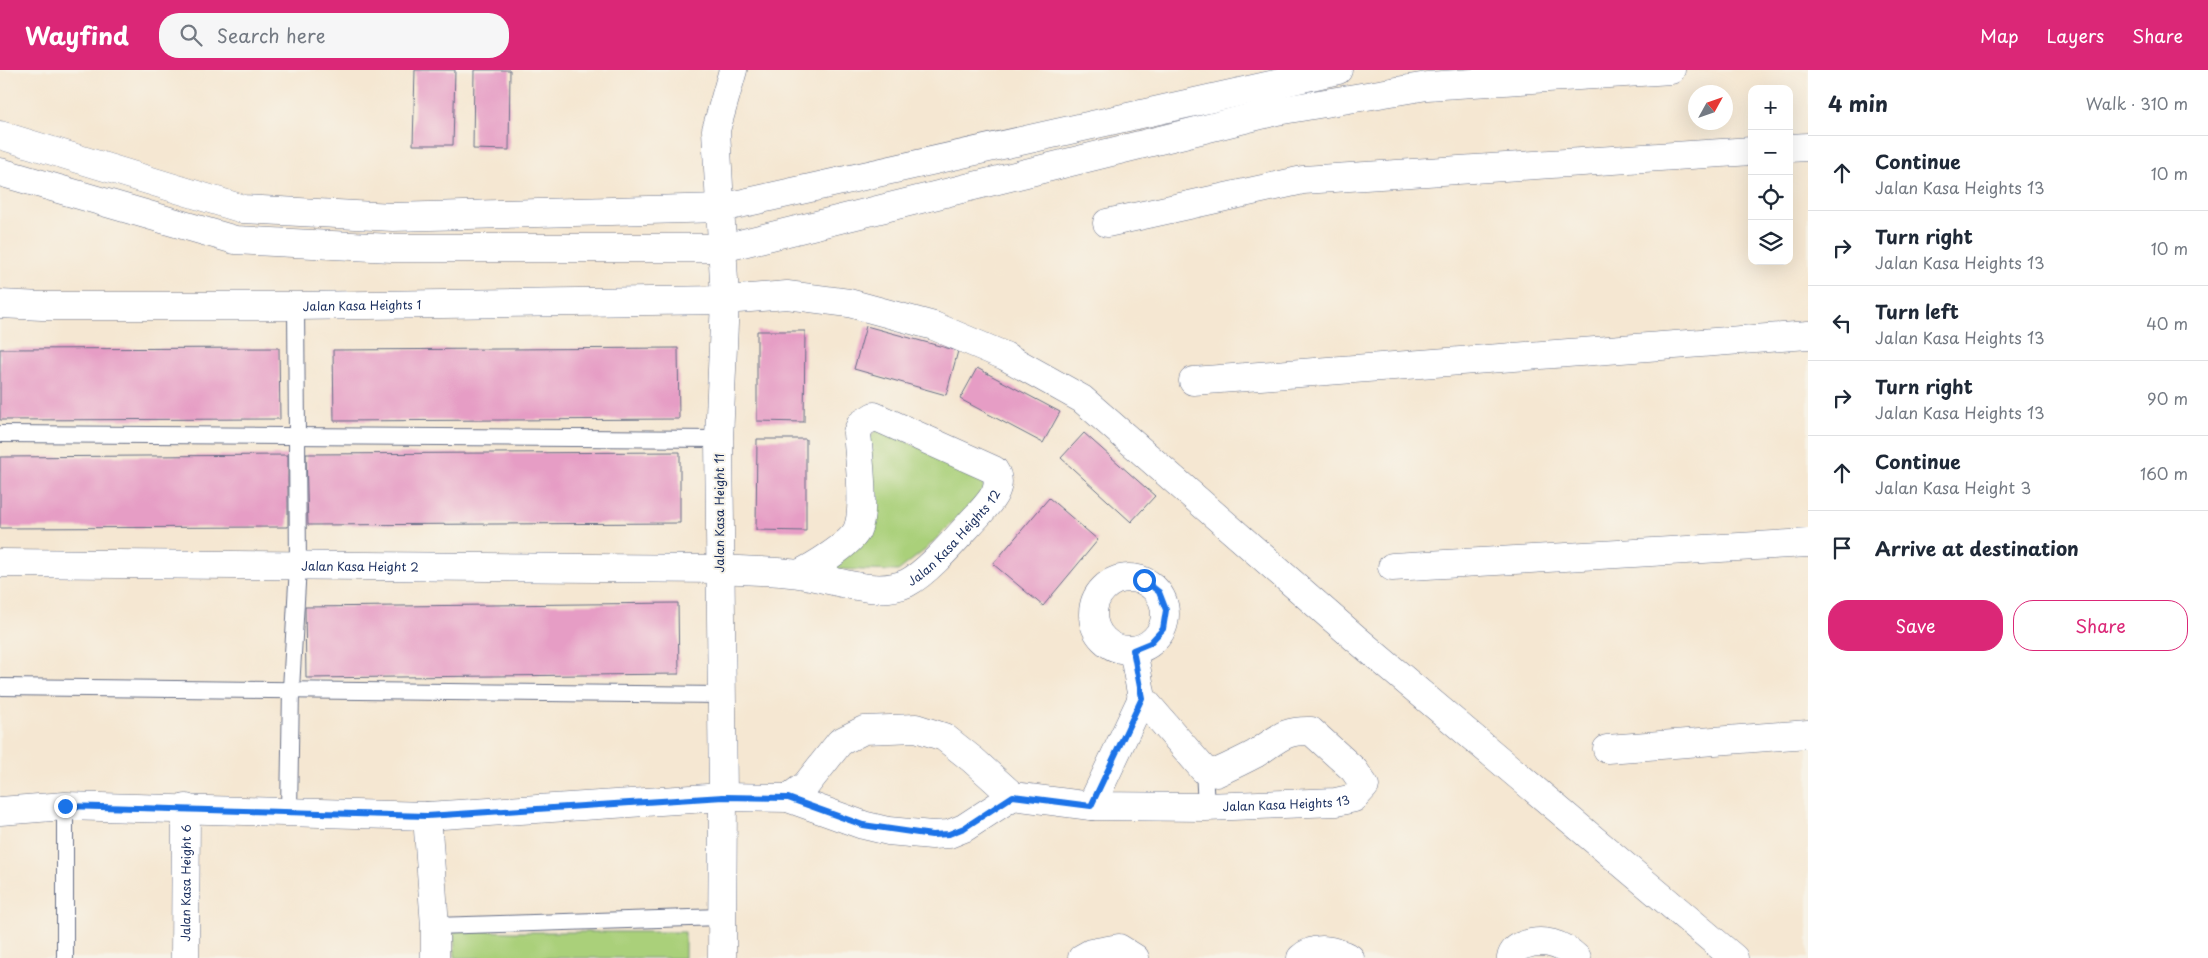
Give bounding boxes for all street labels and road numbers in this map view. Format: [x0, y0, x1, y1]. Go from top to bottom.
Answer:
street label: Jalan Kasa Heights 1 [303, 295, 421, 315]
street label: Jalan Kasa Height 11 [710, 454, 728, 572]
street label: Jalan Kasa Heights 12 [904, 486, 1004, 590]
street label: Jalan Kasa Height 2 [301, 557, 419, 575]
street label: Jalan Kasa Heights 13 [1222, 790, 1352, 815]
street label: Jalan Kasa Height 6 [176, 824, 195, 942]

